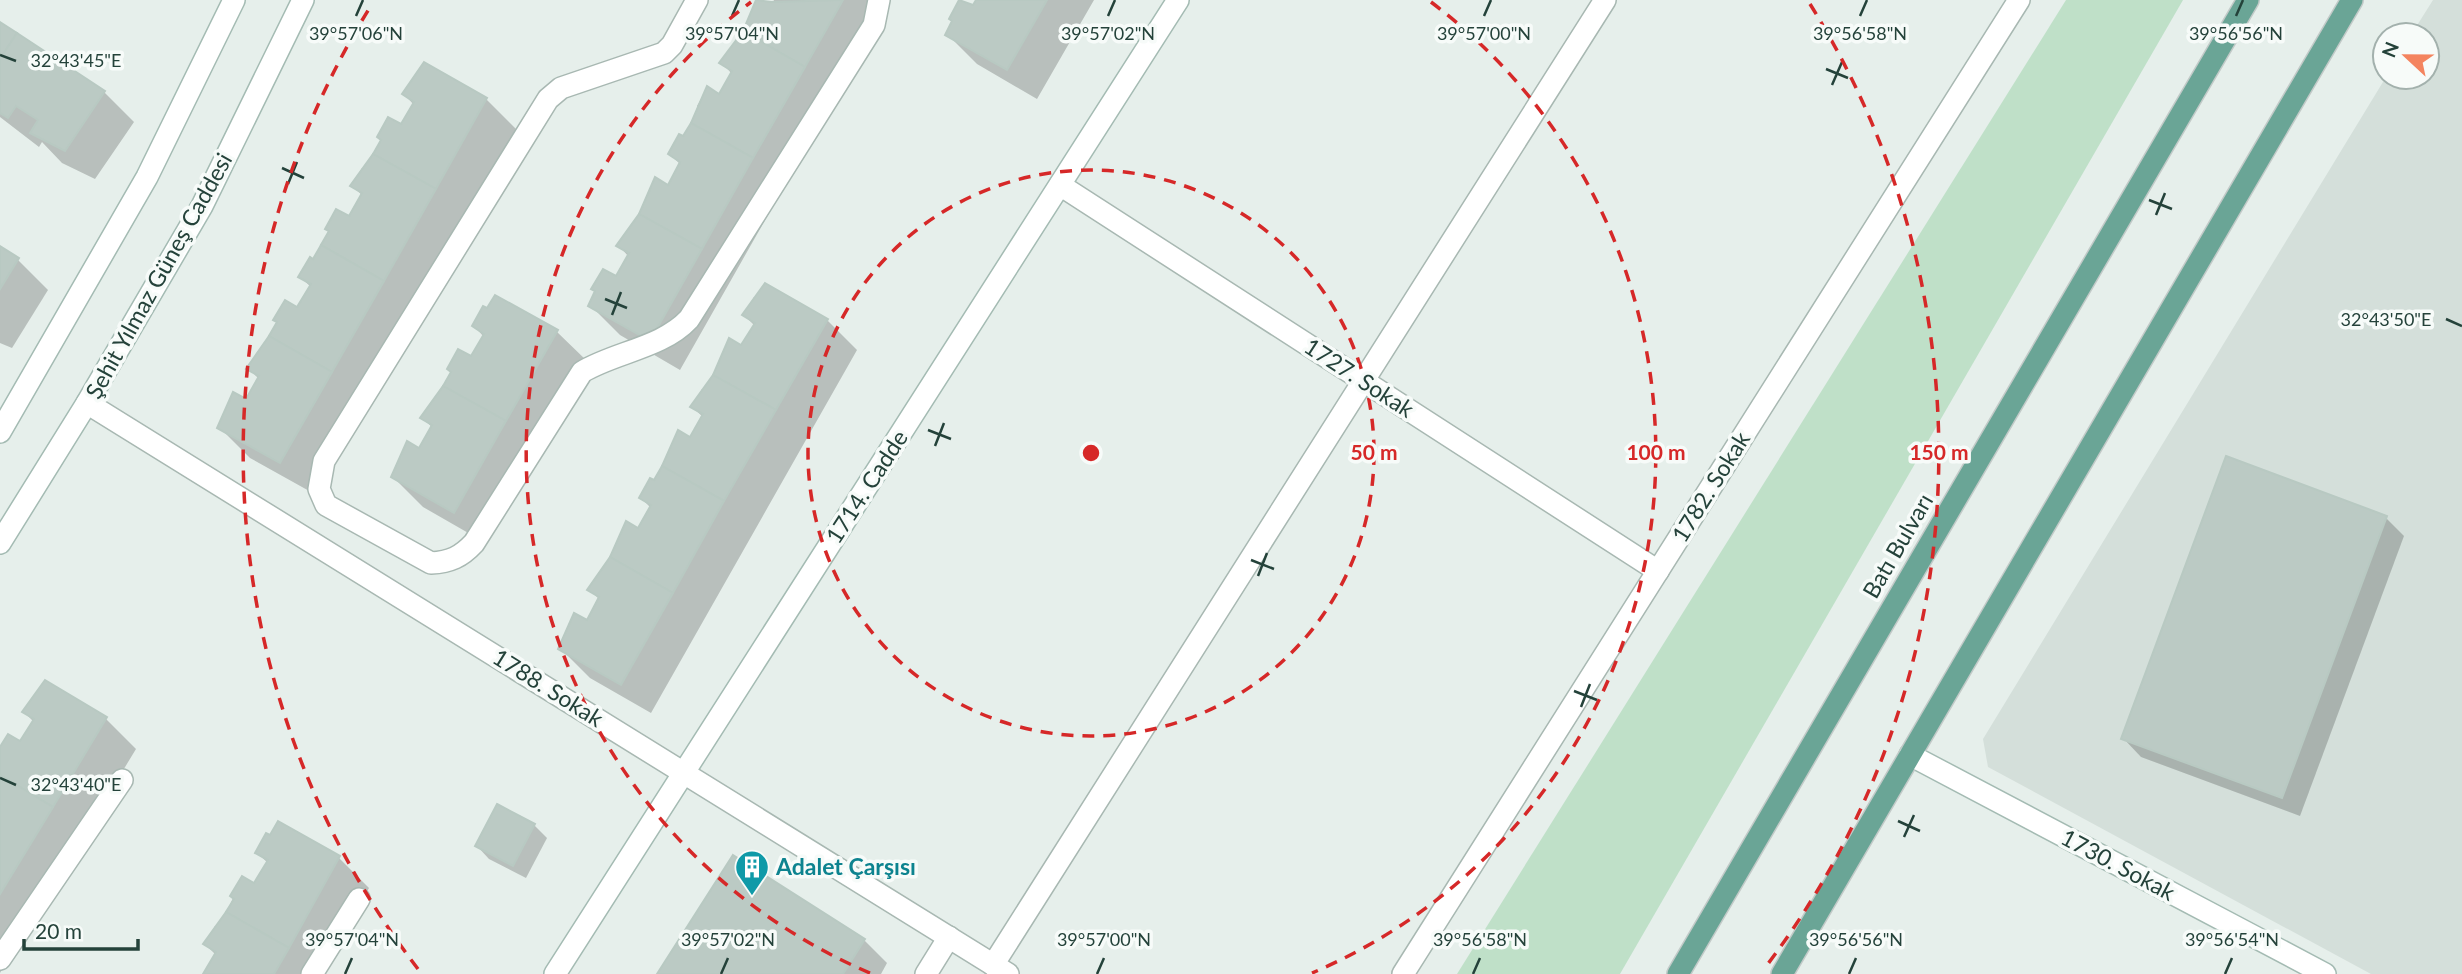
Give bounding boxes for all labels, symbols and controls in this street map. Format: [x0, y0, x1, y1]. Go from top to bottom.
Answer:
north arrow [2371, 21, 2441, 91]
text: 39°57'06"N [309, 22, 403, 44]
text: 39°57'04"N [685, 22, 779, 44]
text: 39°57'02"N [1061, 22, 1155, 44]
text: 39°57'00"N [1437, 22, 1531, 44]
text: 39°56'58"N [1813, 22, 1907, 44]
text: 39°56'56"N [2189, 22, 2283, 44]
text: N [2376, 38, 2403, 61]
text: 32°43'45"E [31, 49, 121, 71]
street label: Şehit Yılmaz Güneş Caddesi [79, 148, 237, 403]
text: 32°43'50"E [2341, 308, 2431, 330]
street label: 1727. Sokak [1300, 331, 1420, 423]
street label: 1714. Cadde [819, 425, 913, 548]
street label: 1782. Sokak [1665, 426, 1755, 547]
text: 50 m [1350, 439, 1398, 464]
text: 100 m [1626, 439, 1686, 464]
text: 150 m [1909, 439, 1969, 464]
centre of rings [1079, 441, 1103, 465]
street label: Batı Bulvarı [1856, 488, 1938, 603]
street label: 1788. Sokak [488, 642, 609, 732]
text: 32°43'40"E [31, 773, 121, 795]
street label: 1730. Sokak [2057, 822, 2180, 906]
building icon: Adalet Çarşısı [733, 848, 771, 897]
place label: Adalet Çarşısı [775, 852, 916, 880]
scale bar [24, 908, 138, 952]
text: 20 m [35, 918, 82, 943]
text: 39°57'04"N [305, 928, 399, 950]
text: 39°57'02"N [681, 928, 775, 950]
text: 39°57'00"N [1057, 928, 1151, 950]
text: 39°56'58"N [1433, 928, 1527, 950]
text: 39°56'56"N [1809, 928, 1903, 950]
text: 39°56'54"N [2185, 928, 2279, 950]

